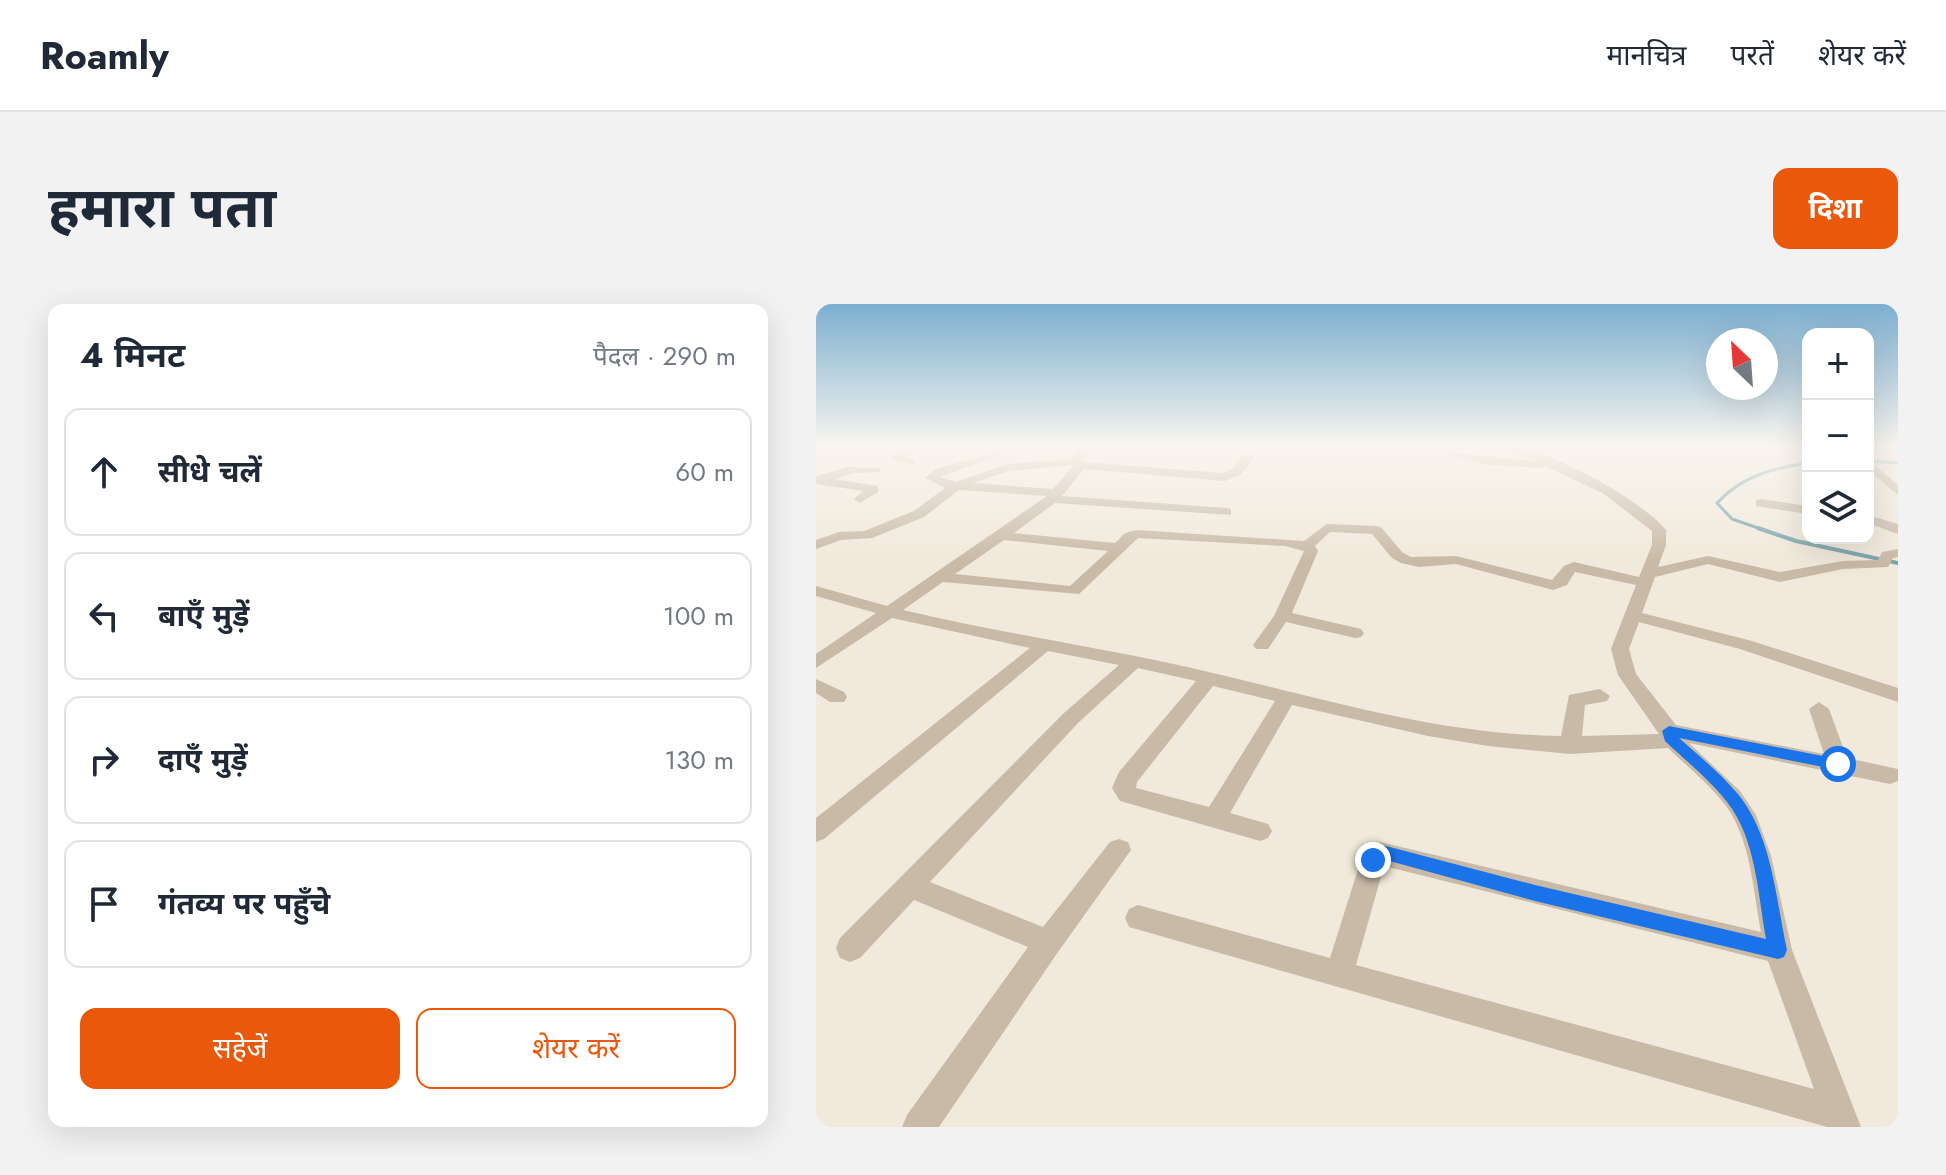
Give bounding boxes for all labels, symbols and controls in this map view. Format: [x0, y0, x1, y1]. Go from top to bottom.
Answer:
text: Roamly [40, 28, 169, 83]
text: मानचित्र [1607, 35, 1687, 76]
text: परतें [1731, 35, 1774, 76]
text: शेयर करें [1818, 35, 1906, 76]
text: हमारा पता [48, 167, 276, 248]
button: दिशा [1773, 168, 1898, 249]
north arrow [1706, 328, 1778, 400]
map controls [1802, 328, 1874, 544]
button: + [1802, 328, 1874, 400]
text: 4 मिनट [80, 331, 185, 380]
text: पैदल · 290 m [593, 337, 736, 375]
button: − [1802, 400, 1874, 472]
icon: ahead [82, 450, 126, 494]
text: सीधे चलें [158, 450, 262, 493]
text: 60 m [675, 453, 734, 491]
button: layers [1802, 472, 1874, 544]
icon: left [82, 594, 126, 638]
text: बाएँ मुड़ें [158, 594, 249, 637]
text: 100 m [663, 597, 734, 635]
icon: right [82, 738, 126, 782]
text: दाएँ मुड़ें [158, 738, 248, 781]
text: 130 m [664, 741, 734, 779]
route start [1820, 746, 1856, 782]
route end [1355, 842, 1391, 878]
icon: arrive [82, 882, 126, 926]
text: गंतव्य पर पहुँचे [158, 882, 330, 925]
button: सहेजें [80, 1008, 400, 1089]
button: शेयर करें [416, 1008, 736, 1089]

